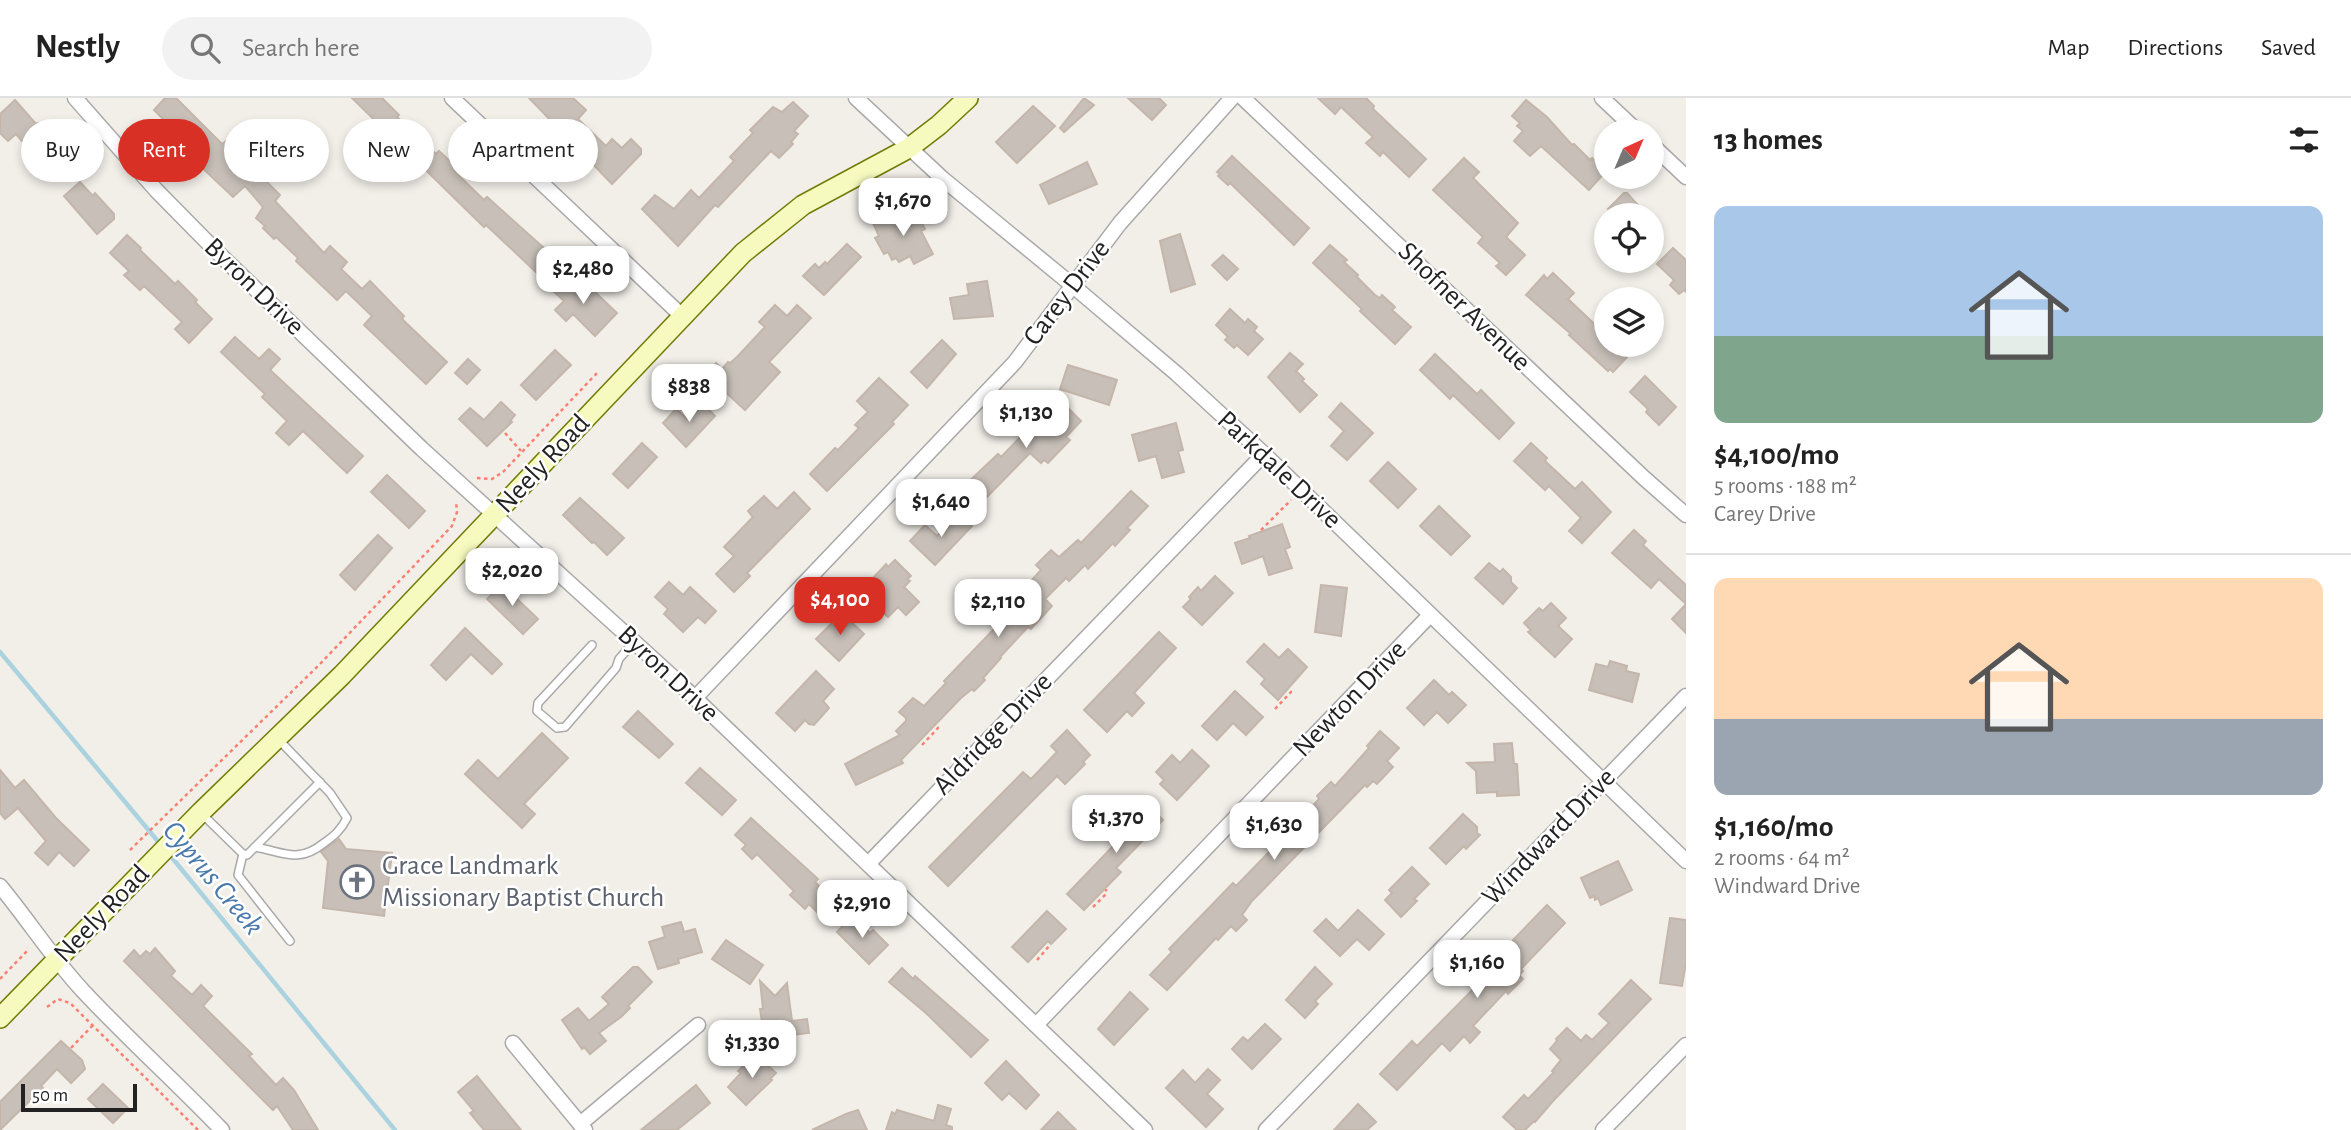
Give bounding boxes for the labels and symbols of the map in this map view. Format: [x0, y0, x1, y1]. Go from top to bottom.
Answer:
north arrow [1594, 119, 1664, 189]
pin: $1,670 [846, 178, 960, 238]
street label: Byron Drive [199, 233, 309, 341]
street label: Carey Drive [1019, 235, 1115, 351]
street label: Shofner Avenue [1392, 237, 1536, 377]
pin: $2,480 [526, 246, 640, 306]
pin: $838 [648, 364, 730, 424]
pin: $1,130 [969, 390, 1083, 450]
street label: Parkdale Drive [1212, 406, 1346, 534]
street label: Neely Road [491, 409, 595, 519]
pin: $1,640 [884, 480, 998, 539]
pin: $2,020 [455, 548, 569, 608]
pin: $4,100 [783, 578, 897, 637]
pin: $2,110 [941, 580, 1055, 639]
street label: Byron Drive [612, 621, 724, 727]
street label: Newton Drive [1288, 635, 1412, 763]
street label: Aldridge Drive [928, 668, 1058, 800]
street label: Windward Drive [1477, 763, 1621, 911]
pin: $1,370 [1059, 796, 1173, 855]
pin: $1,630 [1217, 802, 1331, 862]
water label: Cyprus Creek [157, 815, 269, 941]
place label: Grace Landmark Missionary Baptist Church [382, 852, 664, 912]
street label: Neely Road [49, 860, 155, 968]
church icon: Grace Landmark Missionary Baptist Church [338, 863, 376, 901]
pin: $2,910 [805, 880, 919, 940]
pin: $1,160 [1420, 940, 1534, 1000]
pin: $1,330 [695, 1020, 809, 1080]
scale bar [21, 1081, 136, 1113]

